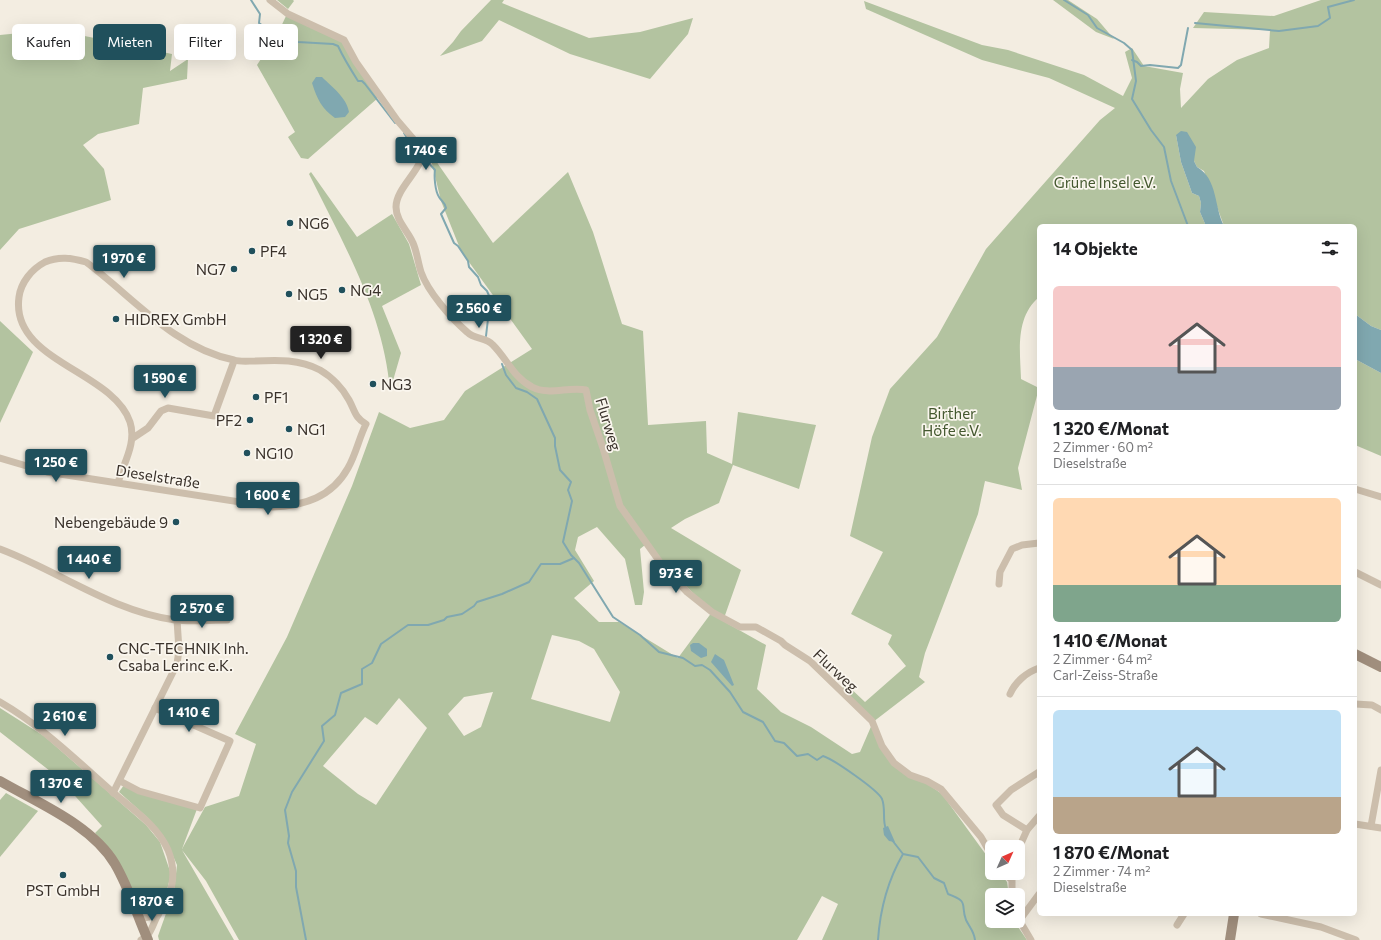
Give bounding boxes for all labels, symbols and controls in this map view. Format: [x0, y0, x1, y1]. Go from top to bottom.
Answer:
chip: Kaufen [12, 24, 85, 60]
chip: Mieten [93, 24, 166, 60]
chip: Filter [174, 24, 236, 60]
chip: Neu [244, 24, 298, 60]
pin: 1 740 € [389, 137, 463, 171]
text: 1 740 € [405, 142, 447, 158]
park label: Grüne Insel e.V. [1054, 173, 1156, 191]
place label: NG6 [298, 214, 329, 232]
marker: NG6 [285, 218, 295, 228]
icon: filters [1319, 237, 1341, 259]
text: 14 Objekte [1053, 238, 1138, 259]
place label: PF4 [260, 242, 287, 260]
pin: 1 970 € [87, 245, 161, 279]
marker: PF4 [247, 246, 257, 256]
text: 1 970 € [102, 250, 146, 266]
place label: NG7 [196, 260, 226, 278]
marker: NG7 [229, 264, 239, 274]
place label: NG4 [350, 281, 381, 299]
place label: NG5 [297, 285, 328, 303]
marker: NG4 [337, 285, 347, 295]
marker: NG5 [284, 289, 294, 299]
pin: 2 560 € [442, 295, 516, 329]
text: 2 560 € [456, 300, 502, 316]
place label: HIDREX GmbH [124, 310, 227, 328]
icon: home [1161, 312, 1233, 384]
marker: HIDREX GmbH [111, 314, 121, 324]
pin: 1 320 € [284, 326, 358, 360]
text: 1 320 € [299, 331, 343, 347]
pin: 1 590 € [128, 365, 202, 399]
text: 1 590 € [143, 370, 187, 386]
place label: NG3 [381, 375, 412, 393]
marker: NG3 [368, 379, 378, 389]
place label: PF1 [264, 388, 288, 406]
marker: PF1 [251, 392, 261, 402]
street label: Flurweg [592, 395, 626, 453]
park label: Birther Höfe e.V. [922, 404, 982, 439]
place label: PF2 [216, 411, 242, 429]
marker: PF2 [245, 415, 255, 425]
text: 1 320 €/Monat [1053, 418, 1169, 439]
place label: NG1 [297, 420, 326, 438]
marker: NG1 [284, 424, 294, 434]
text: 2 Zimmer · 60 m² [1053, 439, 1153, 455]
place label: NG10 [255, 444, 294, 462]
marker: NG10 [242, 448, 252, 458]
pin: 1 250 € [19, 449, 93, 483]
text: 1 250 € [34, 454, 78, 470]
text: Dieselstraße [1053, 455, 1127, 471]
street label: Dieselstraße [115, 460, 201, 492]
pin: 1 600 € [231, 482, 305, 516]
text: 1 600 € [245, 487, 291, 503]
place label: Nebengebäude 9 [54, 513, 168, 531]
marker: Nebengebäude 9 [171, 517, 181, 527]
icon: home [1161, 524, 1233, 596]
pin: 1 440 € [52, 546, 126, 580]
text: 1 440 € [67, 551, 111, 567]
pin: 973 € [648, 560, 704, 594]
text: 973 € [659, 565, 693, 581]
pin: 2 570 € [165, 595, 239, 629]
text: 2 570 € [180, 600, 224, 616]
text: 1 410 €/Monat [1053, 630, 1167, 651]
place label: CNC-TECHNIK Inh. Csaba Lerinc e.K. [118, 639, 249, 674]
street label: Flurweg [810, 645, 862, 695]
text: 2 Zimmer · 64 m² [1053, 651, 1152, 667]
marker: CNC-TECHNIK Inh. Csaba Lerinc e.K. [105, 652, 115, 662]
text: Carl-Zeiss-Straße [1053, 667, 1158, 683]
pin: 1 410 € [152, 699, 226, 733]
pin: 2 610 € [28, 703, 102, 737]
text: 1 410 € [168, 704, 210, 720]
text: 2 610 € [43, 708, 87, 724]
icon: home [1161, 736, 1233, 808]
pin: 1 370 € [24, 770, 98, 804]
text: 1 370 € [39, 775, 83, 791]
north arrow [985, 840, 1025, 880]
map controls [985, 840, 1025, 928]
text: 1 870 €/Monat [1053, 842, 1169, 863]
text: 2 Zimmer · 74 m² [1053, 863, 1151, 879]
marker: PST GmbH [58, 870, 68, 880]
text: Dieselstraße [1053, 879, 1127, 895]
place label: PST GmbH [26, 881, 100, 899]
pin: 1 870 € [115, 888, 189, 922]
button: layers [985, 888, 1025, 928]
text: 1 870 € [130, 893, 174, 909]

